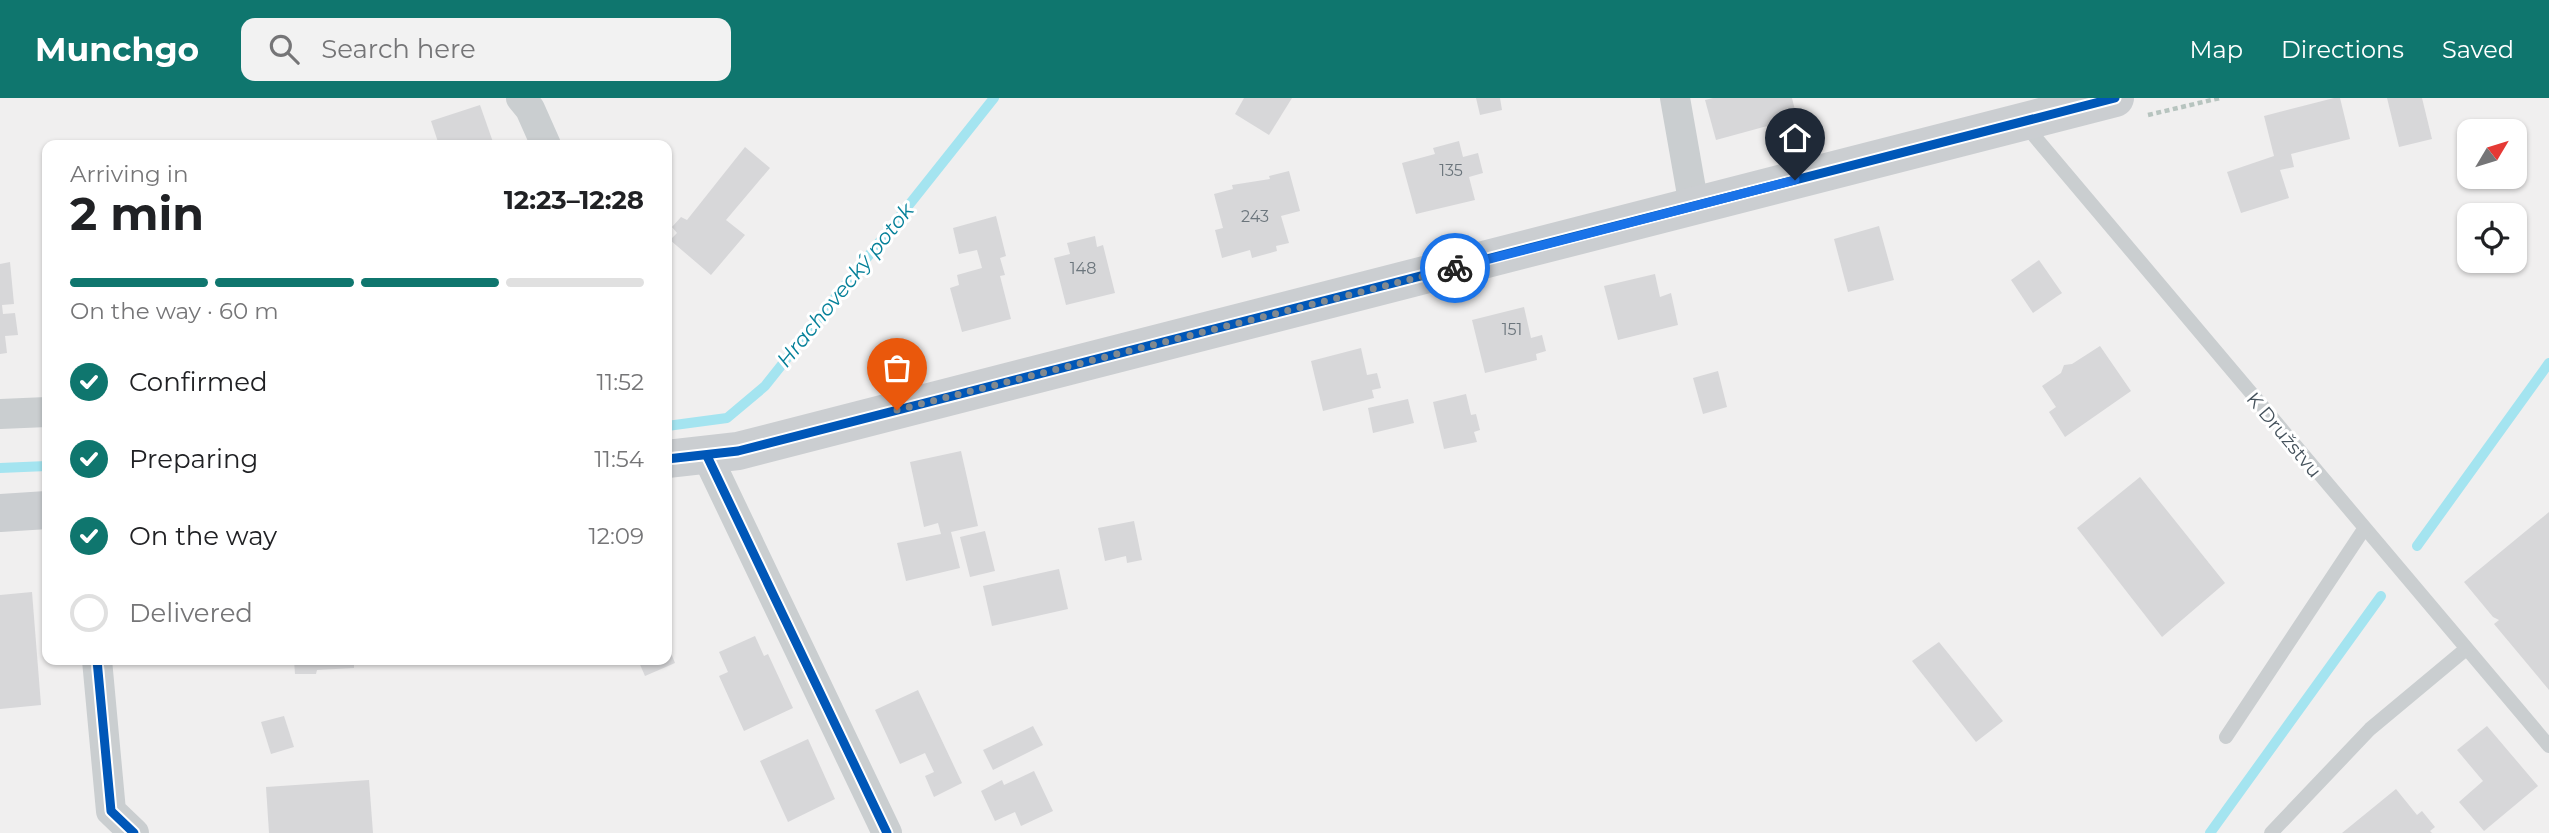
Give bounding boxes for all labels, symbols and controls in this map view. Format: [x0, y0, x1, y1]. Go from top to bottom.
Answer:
search box [241, 18, 731, 81]
text: Munchgo [35, 29, 199, 69]
icon: search [265, 30, 303, 68]
text: Search here [321, 33, 476, 65]
text: Map [2190, 35, 2243, 64]
text: Directions [2281, 35, 2404, 64]
text: Saved [2442, 35, 2514, 64]
pin [1765, 108, 1825, 180]
icon: home [1776, 119, 1814, 157]
north arrow [2457, 119, 2527, 189]
map controls [2457, 119, 2527, 273]
text: Arriving in [70, 160, 189, 188]
house number: 135 [1439, 161, 1463, 180]
text: 12:23–12:28 [504, 184, 644, 216]
text: 2 min [70, 185, 204, 242]
water label: Hrachovecký potok [771, 197, 920, 372]
button: locate [2457, 203, 2527, 273]
house number: 243 [1241, 207, 1269, 226]
courier [1420, 233, 1490, 303]
icon: bike [1436, 249, 1474, 287]
house number: 148 [1070, 259, 1096, 278]
text: On the way · 60 m [70, 297, 279, 325]
house number: 151 [1502, 320, 1522, 339]
pin [867, 338, 927, 410]
icon: bag [878, 349, 916, 387]
icon: check [70, 363, 108, 401]
text: Confirmed [129, 366, 268, 398]
text: 11:52 [597, 368, 644, 396]
street label: K Družstvu [2242, 388, 2326, 482]
icon: check [70, 440, 108, 478]
text: Preparing [129, 443, 258, 475]
text: 11:54 [594, 445, 644, 473]
icon: check [70, 517, 108, 555]
text: On the way [129, 520, 277, 552]
text: 12:09 [589, 522, 644, 550]
text: Delivered [129, 597, 253, 629]

